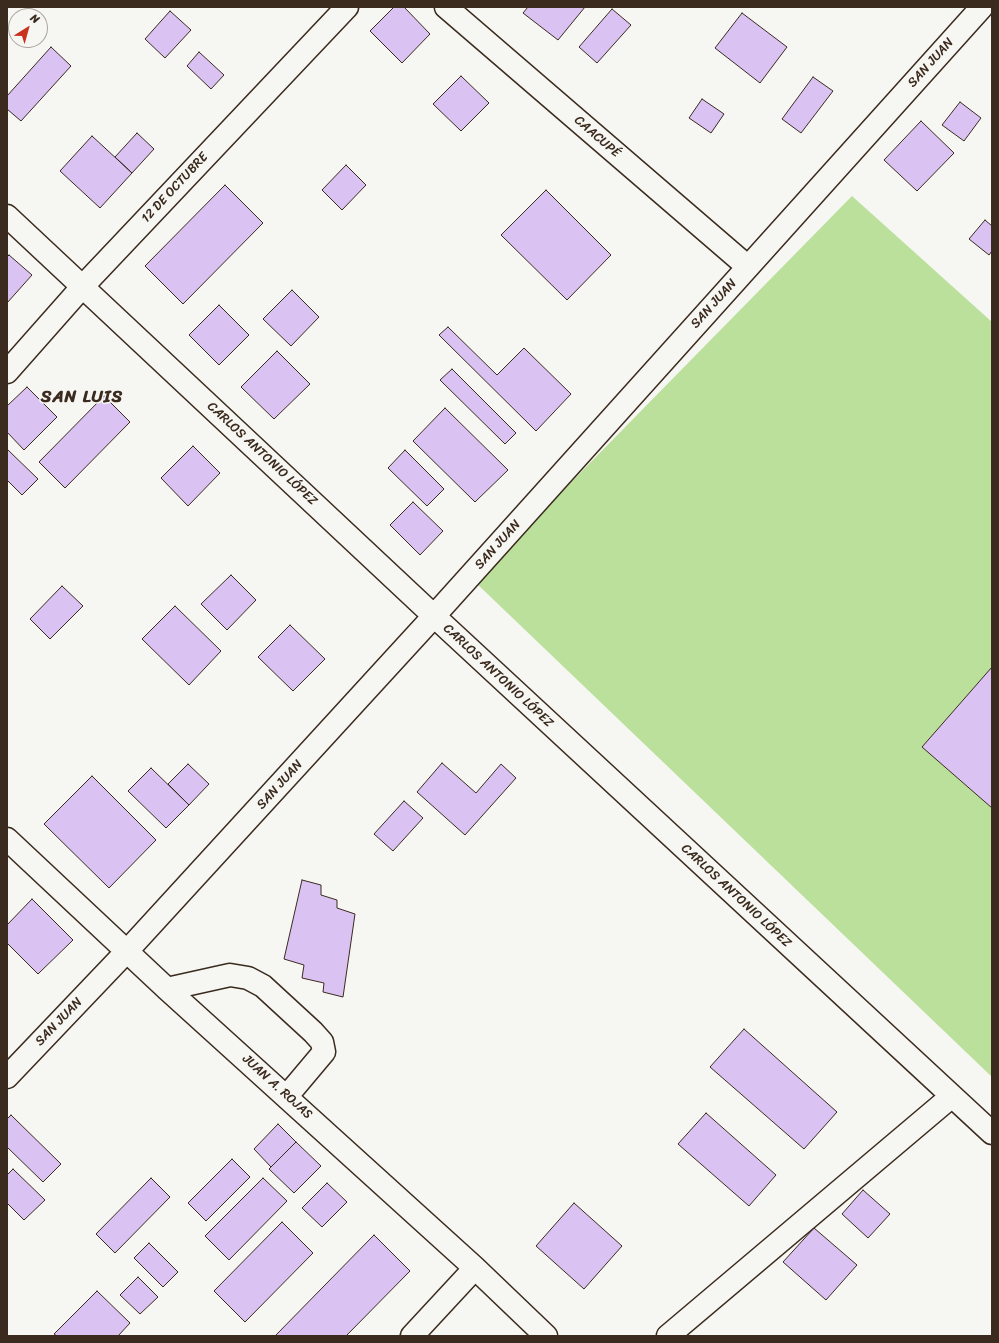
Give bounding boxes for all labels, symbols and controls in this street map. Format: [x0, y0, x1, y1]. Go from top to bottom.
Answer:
north arrow [8, 8, 48, 48]
text: N [26, 9, 44, 29]
street label: SAN JUAN [905, 35, 957, 91]
street label: CAACUPÉ [571, 113, 623, 161]
street label: 12 DE OCTUBRE [139, 150, 211, 226]
street label: SAN JUAN [688, 276, 740, 332]
district label: SAN LUIS [41, 388, 123, 408]
street label: CARLOS ANTONIO LÓPEZ [204, 399, 320, 509]
street label: SAN JUAN [472, 517, 524, 573]
street label: CARLOS ANTONIO LÓPEZ [440, 621, 556, 731]
street label: SAN JUAN [254, 757, 306, 813]
street label: CARLOS ANTONIO LÓPEZ [678, 841, 794, 951]
street label: SAN JUAN [32, 995, 86, 1049]
street label: JUAN A. ROJAS [239, 1052, 315, 1122]

